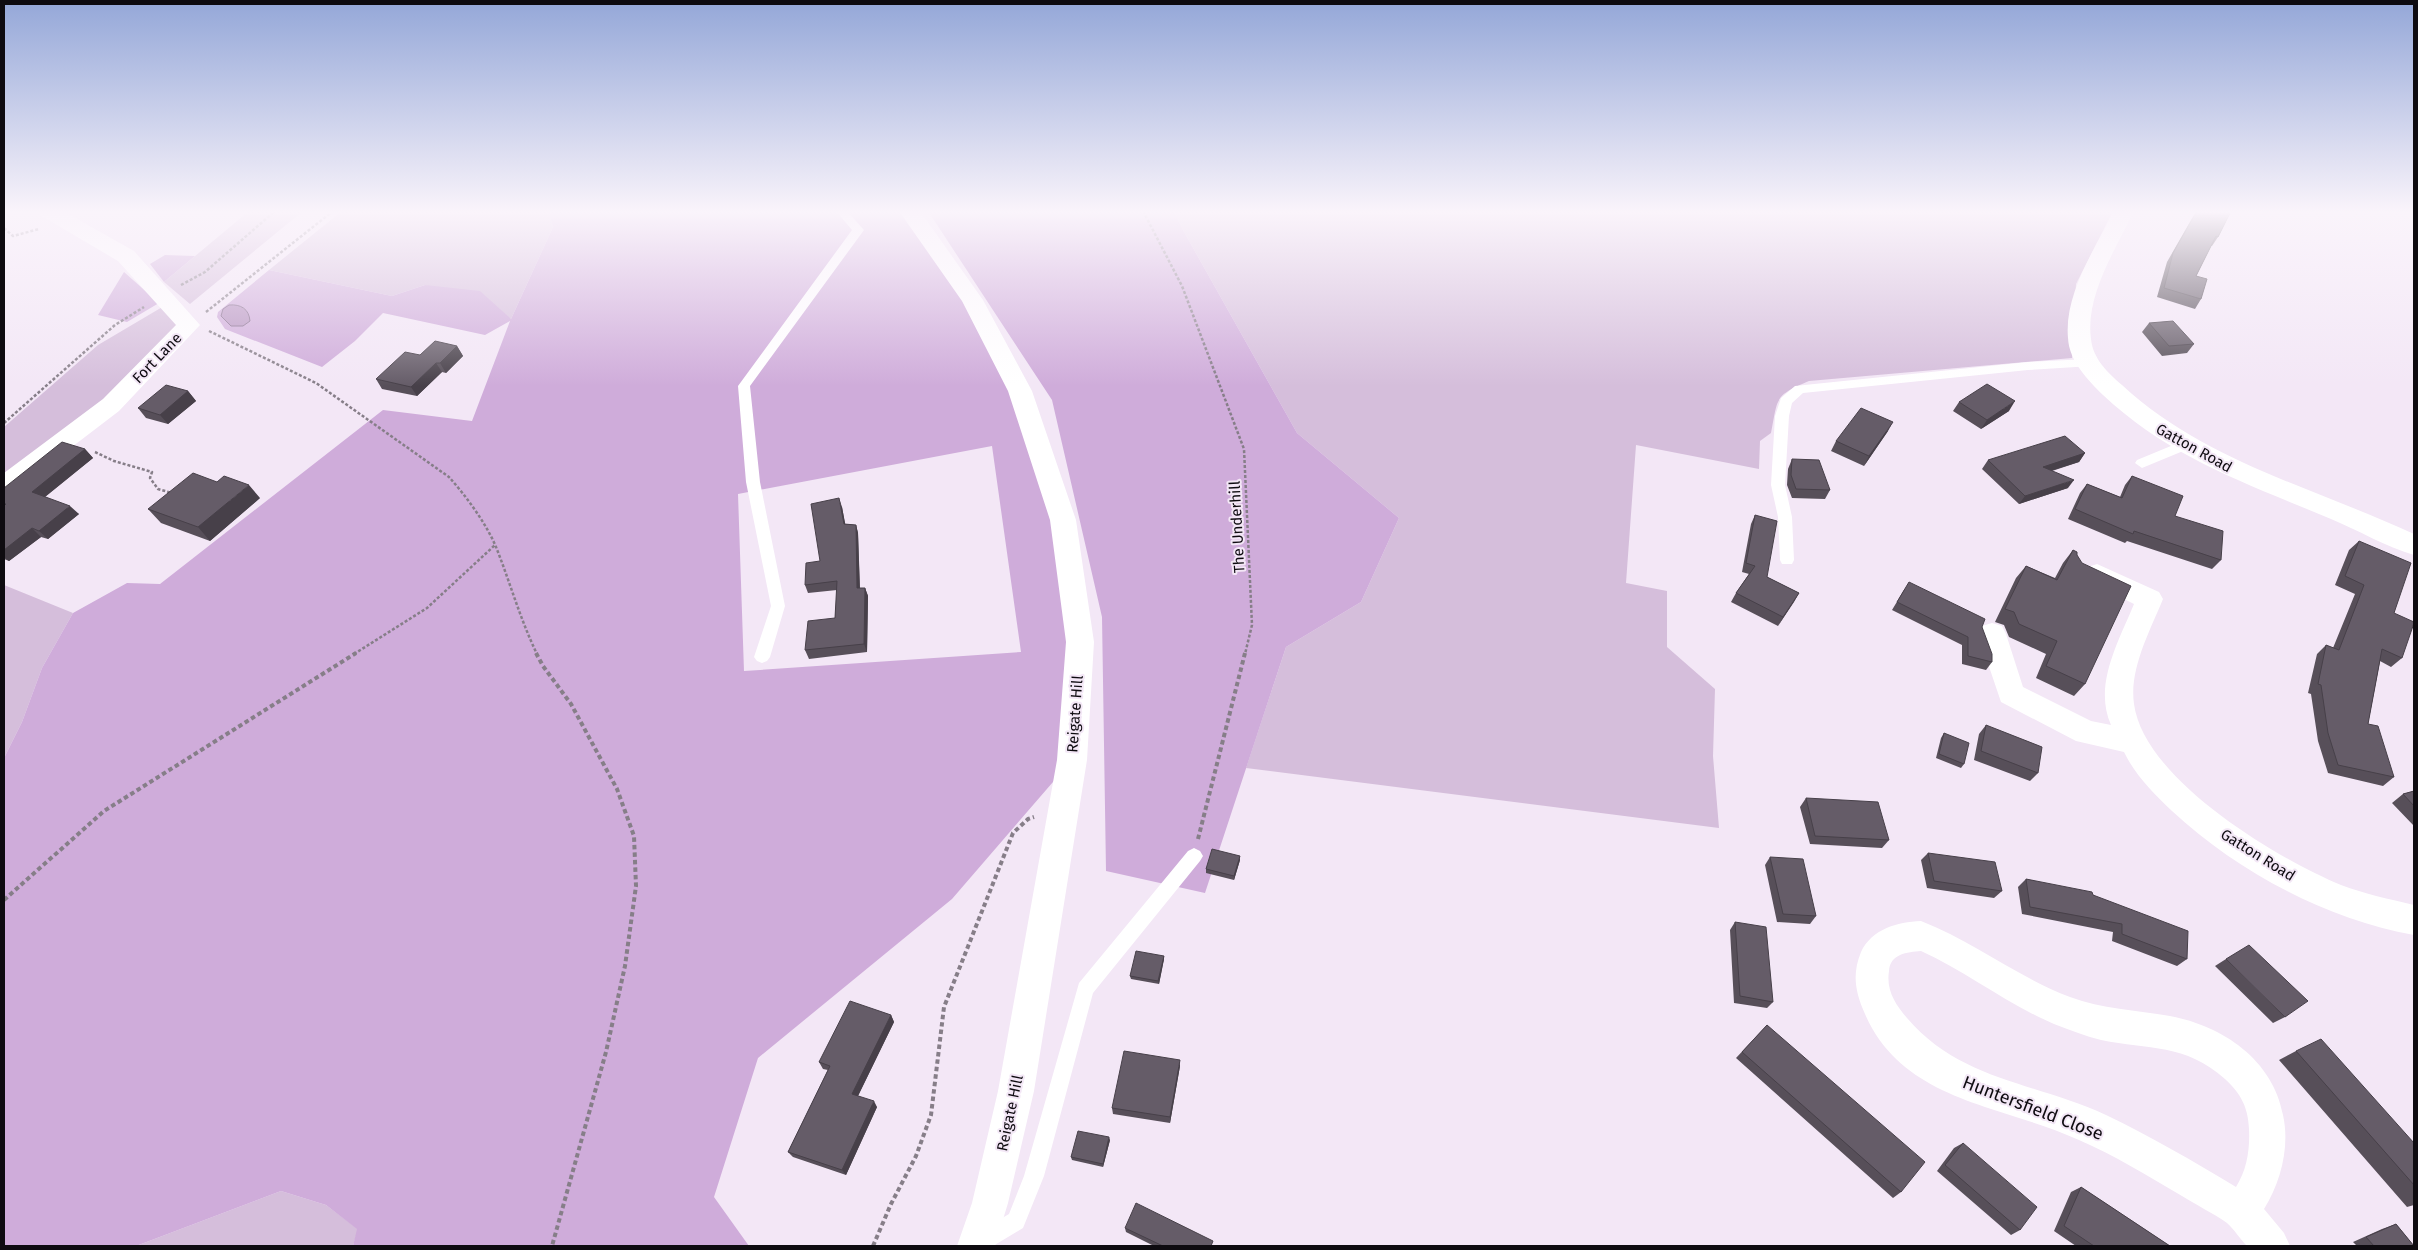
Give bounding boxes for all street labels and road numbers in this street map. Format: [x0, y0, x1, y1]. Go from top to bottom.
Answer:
street label: Fort Lane [129, 329, 185, 387]
street label: Gatton Road [2153, 420, 2235, 476]
street label: The Underhill [1226, 480, 1248, 573]
street label: Reigate Hill [1063, 674, 1087, 753]
street label: Gatton Road [2217, 825, 2299, 885]
street label: Huntersfield Close [1959, 1071, 2107, 1145]
street label: Reigate Hill [993, 1073, 1027, 1153]

